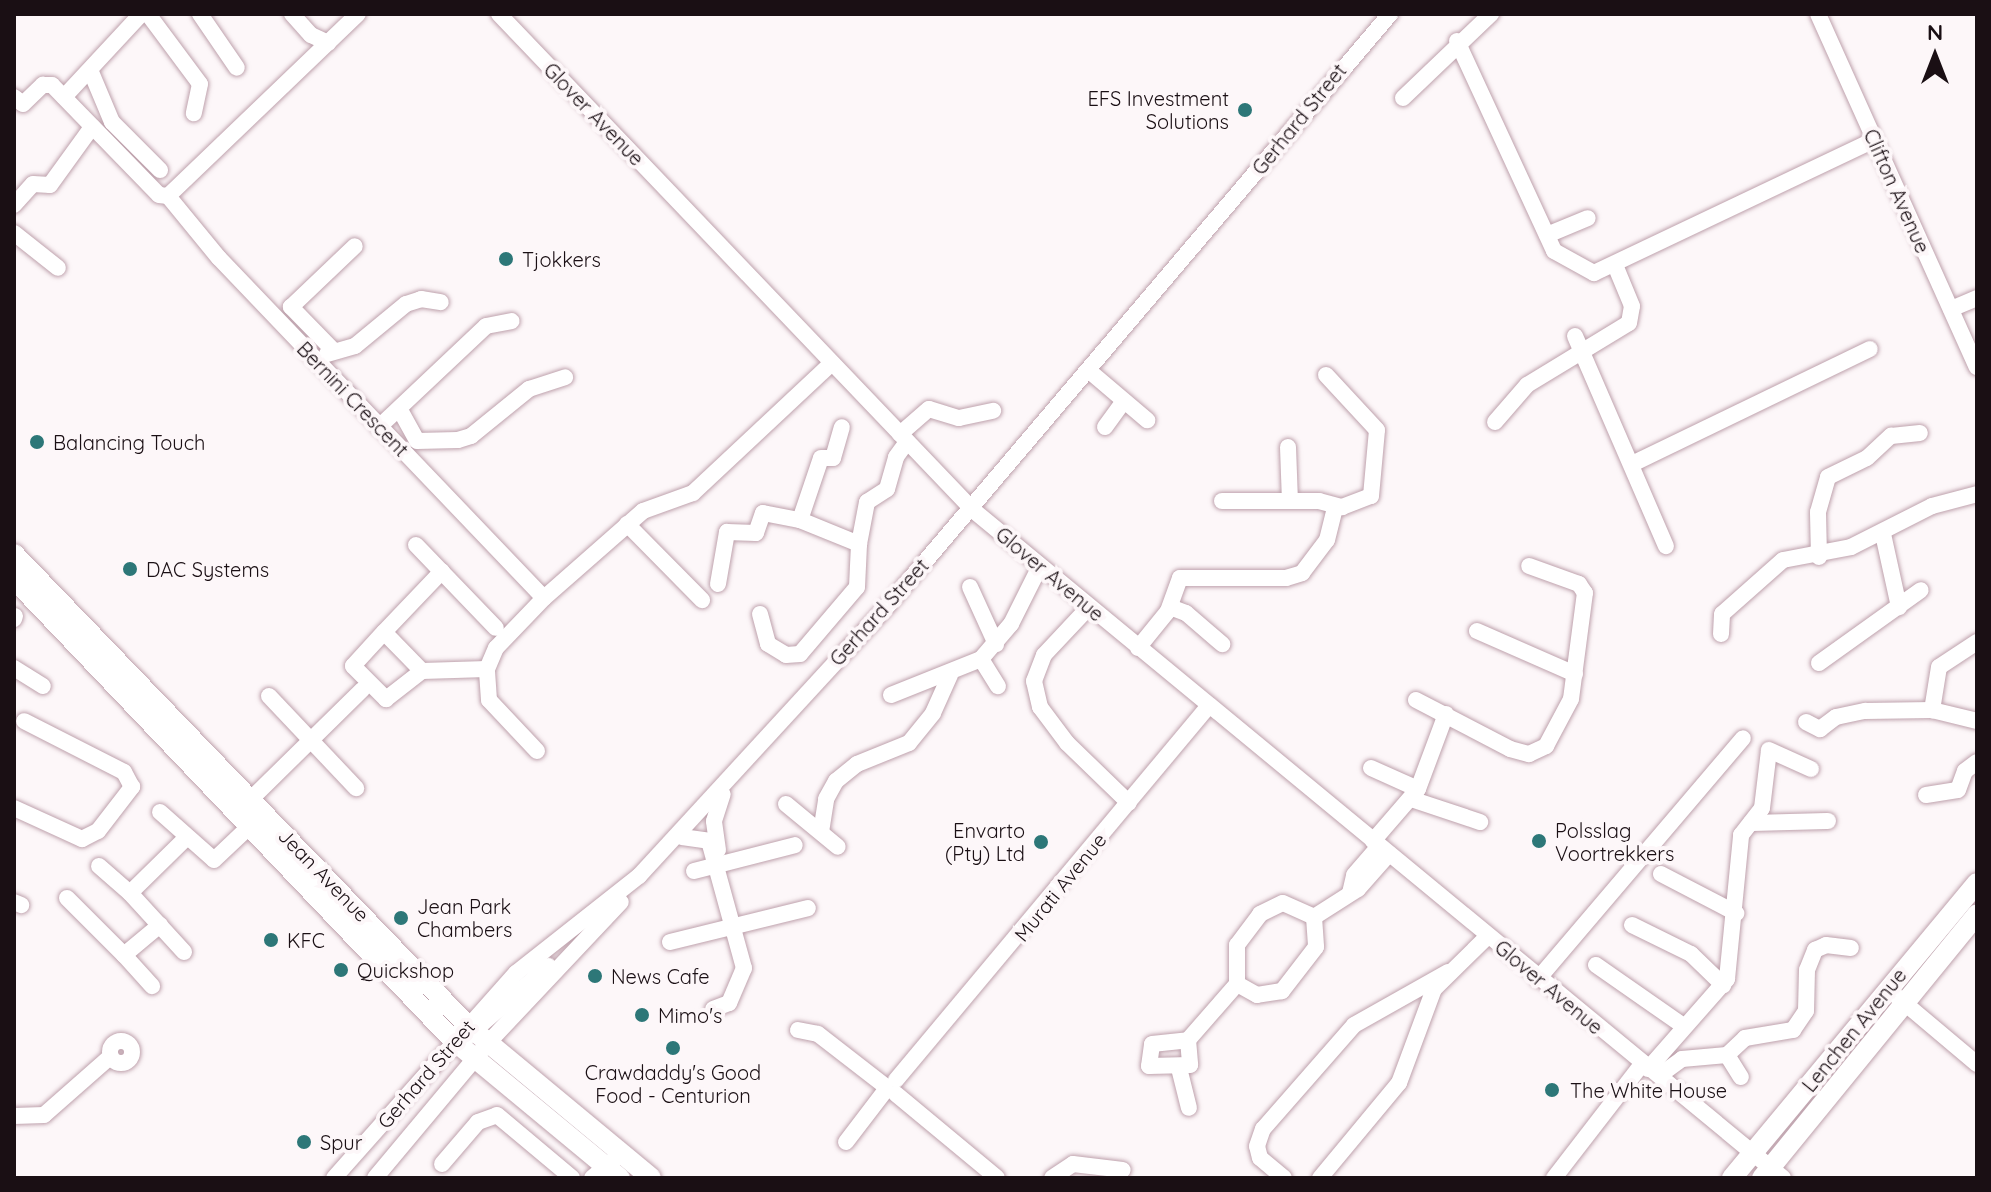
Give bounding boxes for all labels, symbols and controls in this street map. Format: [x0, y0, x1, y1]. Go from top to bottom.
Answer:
north arrow [1895, 16, 1975, 96]
text: N [1927, 18, 1943, 46]
street label: Glover Avenue [539, 58, 649, 170]
street label: Gerhard Street [1247, 59, 1351, 179]
place label: EFS Investment Solutions [1087, 86, 1229, 133]
marker: EFS Investment Solutions [1236, 101, 1254, 119]
street label: Clifton Avenue [1859, 125, 1935, 257]
place label: Tjokkers [522, 247, 601, 271]
marker: Tjokkers [497, 250, 515, 268]
street label: Bernini Crescent [292, 337, 414, 461]
place label: Balancing Touch [53, 430, 205, 454]
marker: Balancing Touch [28, 433, 46, 451]
street label: Glover Avenue [991, 522, 1109, 626]
street label: Gerhard Street [825, 553, 933, 671]
place label: DAC Systems [146, 557, 269, 581]
marker: DAC Systems [121, 560, 139, 578]
place label: Envarto (Pty) Ltd [945, 818, 1025, 865]
place label: Polsslag Voortrekkers [1555, 818, 1674, 865]
street label: Jean Avenue [274, 823, 374, 927]
street label: Murati Avenue [1009, 828, 1111, 946]
marker: Polsslag Voortrekkers [1530, 832, 1548, 850]
marker: Envarto (Pty) Ltd [1032, 833, 1050, 851]
place label: Jean Park Chambers [417, 894, 512, 941]
marker: Jean Park Chambers [392, 909, 410, 927]
place label: KFC [287, 928, 325, 952]
marker: KFC [262, 931, 280, 949]
street label: Glover Avenue [1490, 935, 1608, 1039]
place label: Quickshop [357, 958, 454, 982]
marker: Quickshop [332, 961, 350, 979]
street label: Lenchen Avenue [1797, 963, 1911, 1097]
place label: News Cafe [611, 964, 710, 988]
marker: News Cafe [586, 967, 604, 985]
place label: Mimo's [658, 1003, 722, 1027]
marker: Mimo's [633, 1006, 651, 1024]
street label: Gerhard Street [372, 1015, 480, 1133]
marker: Crawdaddy's Good Food - Centurion [664, 1039, 682, 1057]
place label: Crawdaddy's Good Food - Centurion [585, 1060, 761, 1107]
place label: The White House [1570, 1078, 1727, 1102]
marker: The White House [1541, 1079, 1563, 1101]
place label: Spur [320, 1130, 362, 1154]
marker: Spur [295, 1133, 313, 1151]

